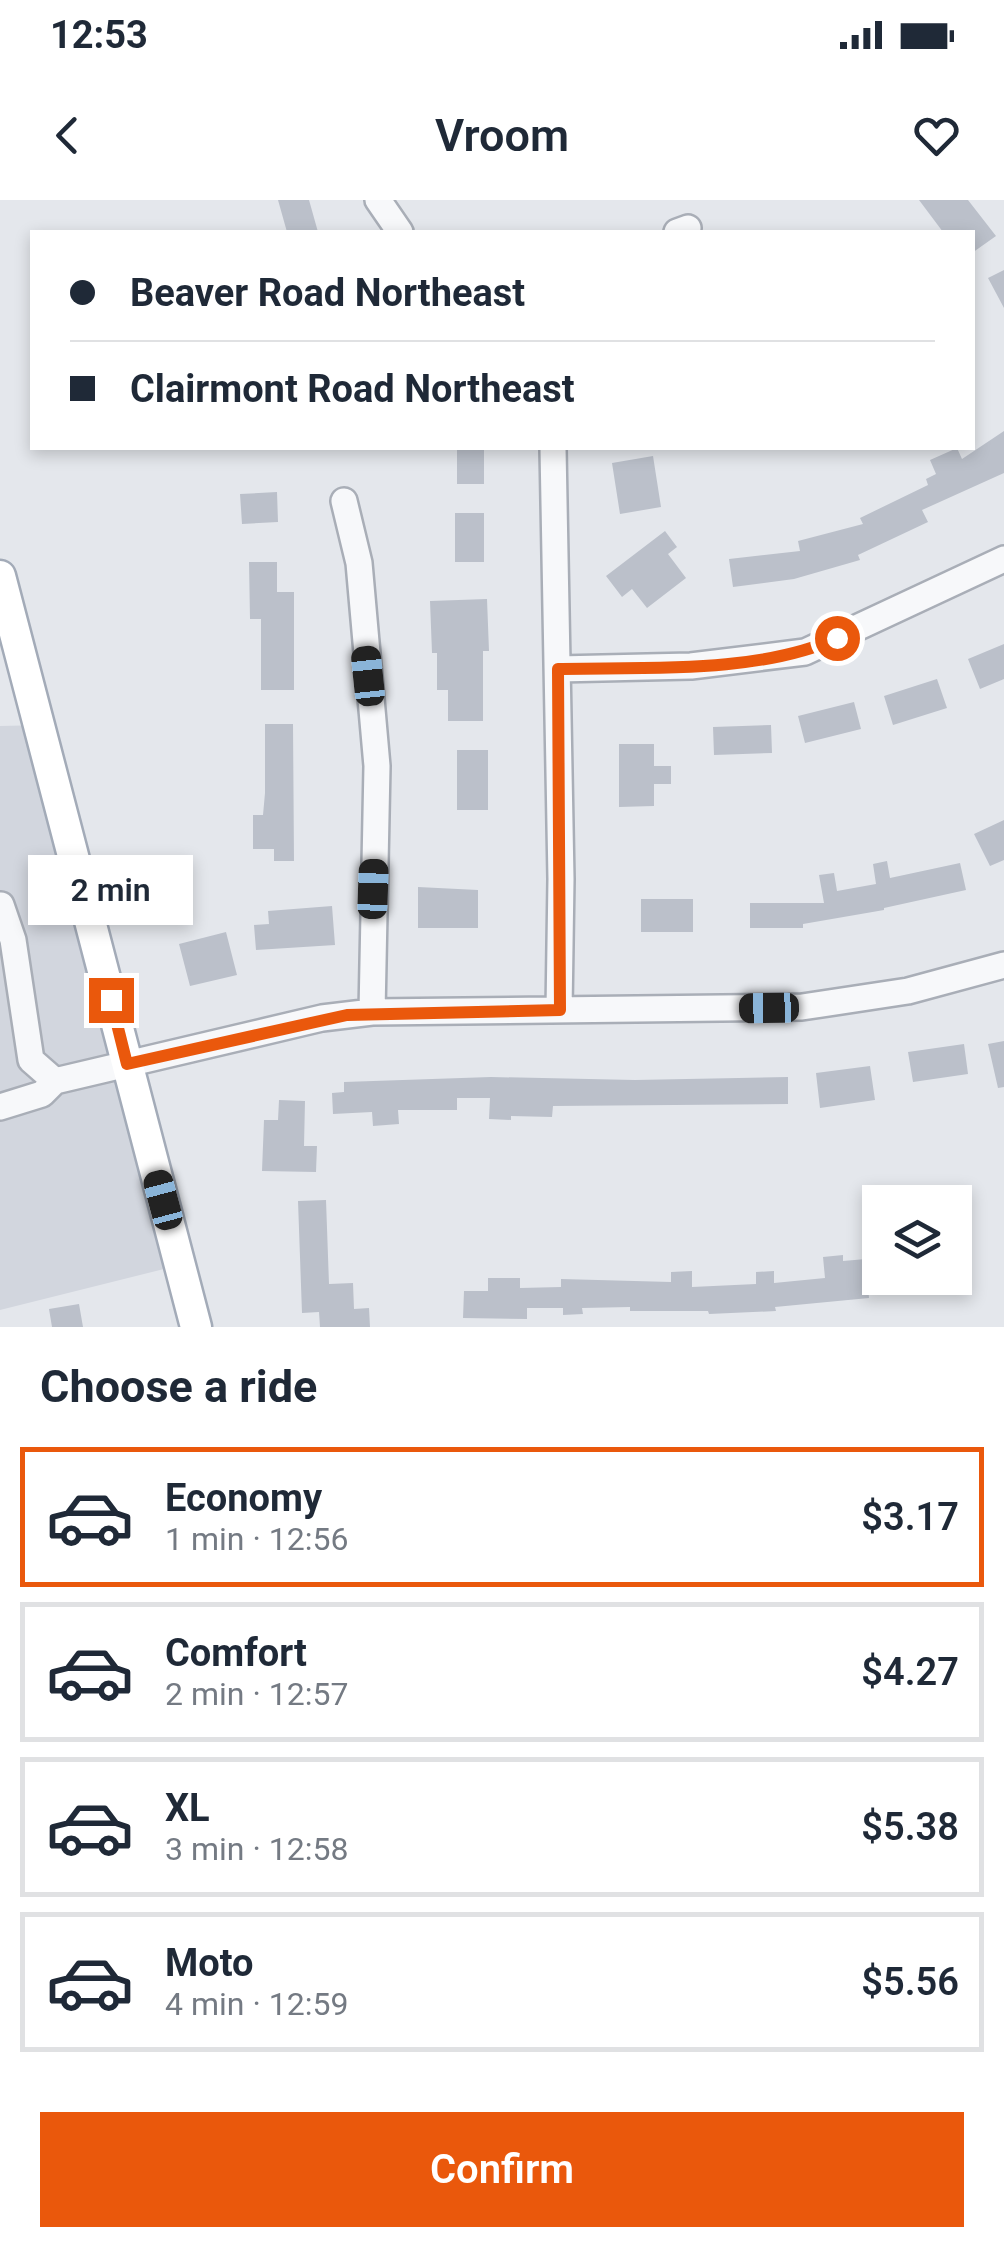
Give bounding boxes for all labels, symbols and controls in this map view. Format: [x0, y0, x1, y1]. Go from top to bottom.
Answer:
text: 12:53 [50, 13, 148, 57]
icon: back [40, 108, 95, 163]
icon: heart [909, 108, 964, 163]
text: Vroom [435, 109, 569, 162]
text: Beaver Road Northeast [130, 271, 525, 315]
text: Clairmont Road Northeast [130, 367, 575, 411]
route start [815, 616, 860, 661]
car [350, 645, 386, 707]
callout: 2 min [28, 855, 194, 925]
car [357, 858, 389, 920]
text: 2 min [70, 871, 151, 909]
route end [89, 978, 134, 1023]
car [739, 992, 799, 1024]
car [141, 1167, 185, 1233]
map controls [862, 1185, 972, 1295]
button: layers [862, 1185, 972, 1295]
text: Choose a ride [40, 1360, 317, 1413]
icon: car [45, 1472, 135, 1562]
text: Economy [165, 1476, 322, 1520]
text: $3.17 [861, 1495, 959, 1539]
text: 1 min · 12:56 [165, 1520, 348, 1558]
icon: car [45, 1627, 135, 1717]
text: Comfort [165, 1631, 307, 1675]
text: $4.27 [861, 1650, 959, 1694]
text: 2 min · 12:57 [165, 1675, 348, 1713]
icon: car [45, 1782, 135, 1872]
text: XL [165, 1786, 210, 1830]
text: $5.38 [861, 1805, 959, 1849]
text: 3 min · 12:58 [165, 1830, 348, 1868]
icon: car [45, 1937, 135, 2027]
text: Moto [165, 1941, 254, 1985]
text: $5.56 [861, 1960, 959, 2004]
text: 4 min · 12:59 [165, 1985, 348, 2023]
button: Confirm [40, 2112, 964, 2227]

